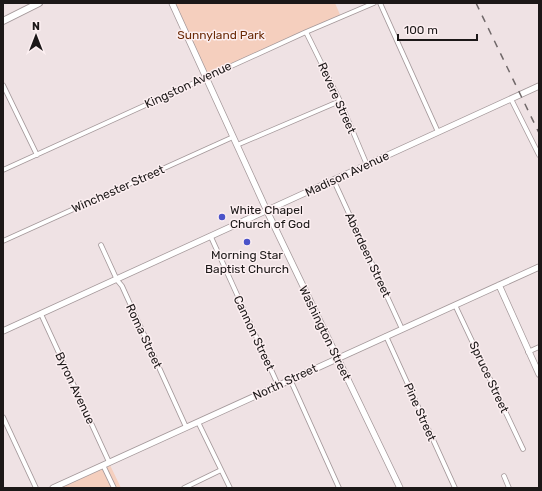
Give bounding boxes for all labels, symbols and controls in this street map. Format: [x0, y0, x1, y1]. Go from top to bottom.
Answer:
north arrow [16, 16, 56, 56]
scale bar [398, 16, 477, 42]
text: N [32, 20, 40, 33]
text: 100 m [404, 23, 438, 37]
park label: Sunnyland Park [177, 28, 266, 42]
street label: Kingston Avenue [142, 59, 234, 111]
street label: Revere Street [315, 60, 359, 136]
street label: Madison Avenue [303, 148, 392, 200]
street label: Winchester Street [70, 162, 167, 216]
place label: White Chapel Church of God [230, 203, 310, 231]
street label: Aberdeen Street [342, 210, 394, 300]
marker: White Chapel Church of God [217, 212, 227, 222]
marker: Morning Star Baptist Church [242, 237, 252, 247]
place label: Morning Star Baptist Church [205, 248, 289, 276]
street label: Washington Street [296, 284, 354, 383]
street label: Cannon Street [231, 293, 278, 373]
street label: Roma Street [123, 301, 165, 371]
street label: Spruce Street [466, 339, 512, 415]
street label: Byron Avenue [52, 350, 98, 427]
street label: North Street [251, 361, 320, 403]
street label: Pine Street [401, 381, 439, 444]

